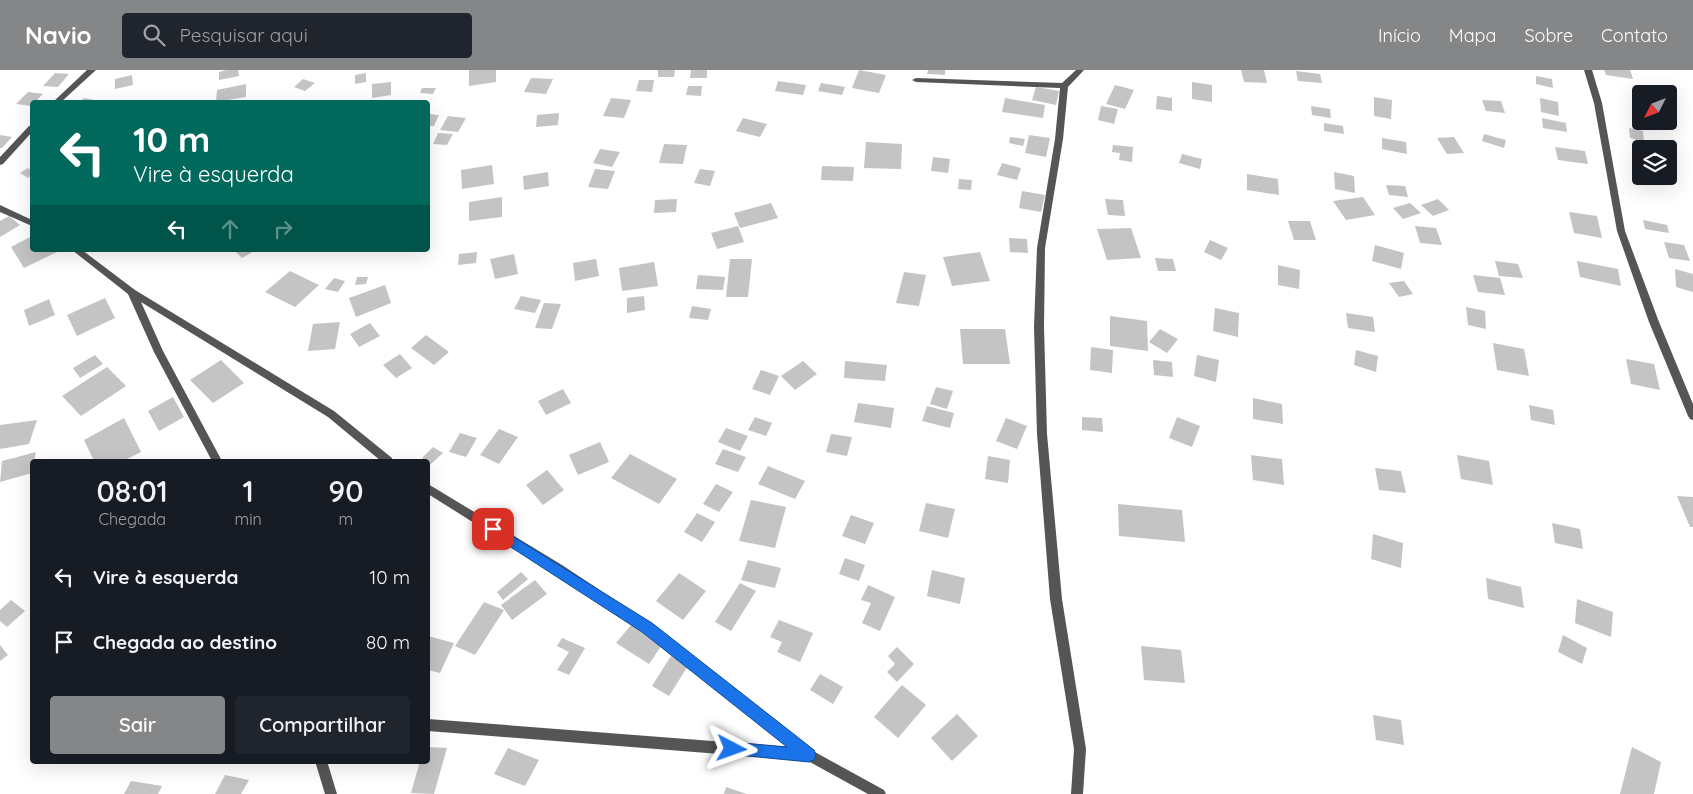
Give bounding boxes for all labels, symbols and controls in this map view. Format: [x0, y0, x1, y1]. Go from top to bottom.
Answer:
search box [122, 13, 472, 58]
text: Navio [25, 20, 92, 50]
icon: search [140, 21, 168, 49]
text: Pesquisar aqui [180, 23, 308, 47]
text: Início [1378, 24, 1421, 47]
text: Mapa [1449, 24, 1496, 47]
text: Sobre [1524, 24, 1573, 47]
text: Contato [1601, 24, 1668, 47]
north arrow [1632, 85, 1678, 130]
map controls [1632, 85, 1677, 185]
text: 10 m [133, 117, 210, 161]
icon: left [50, 120, 115, 185]
button: layers [1632, 140, 1677, 185]
text: Vire à esquerda [133, 160, 294, 188]
icon: left [163, 215, 191, 243]
icon: ahead [216, 215, 244, 243]
icon: right [269, 215, 297, 243]
text: 08:01 [96, 472, 168, 510]
text: 1 [242, 472, 254, 510]
text: 90 [328, 472, 364, 510]
pin [472, 508, 514, 550]
text: Chegada [99, 509, 166, 529]
text: min [235, 509, 262, 529]
text: m [339, 509, 353, 529]
icon: arrive [479, 515, 507, 543]
icon: left [50, 563, 78, 591]
text: Vire à esquerda [93, 565, 238, 589]
text: 10 m [369, 565, 410, 589]
icon: arrive [50, 628, 78, 656]
text: Chegada ao destino [93, 630, 277, 654]
text: 80 m [366, 630, 410, 654]
button: Sair [50, 696, 225, 754]
button: Compartilhar [235, 696, 410, 754]
position arrow [705, 722, 757, 774]

